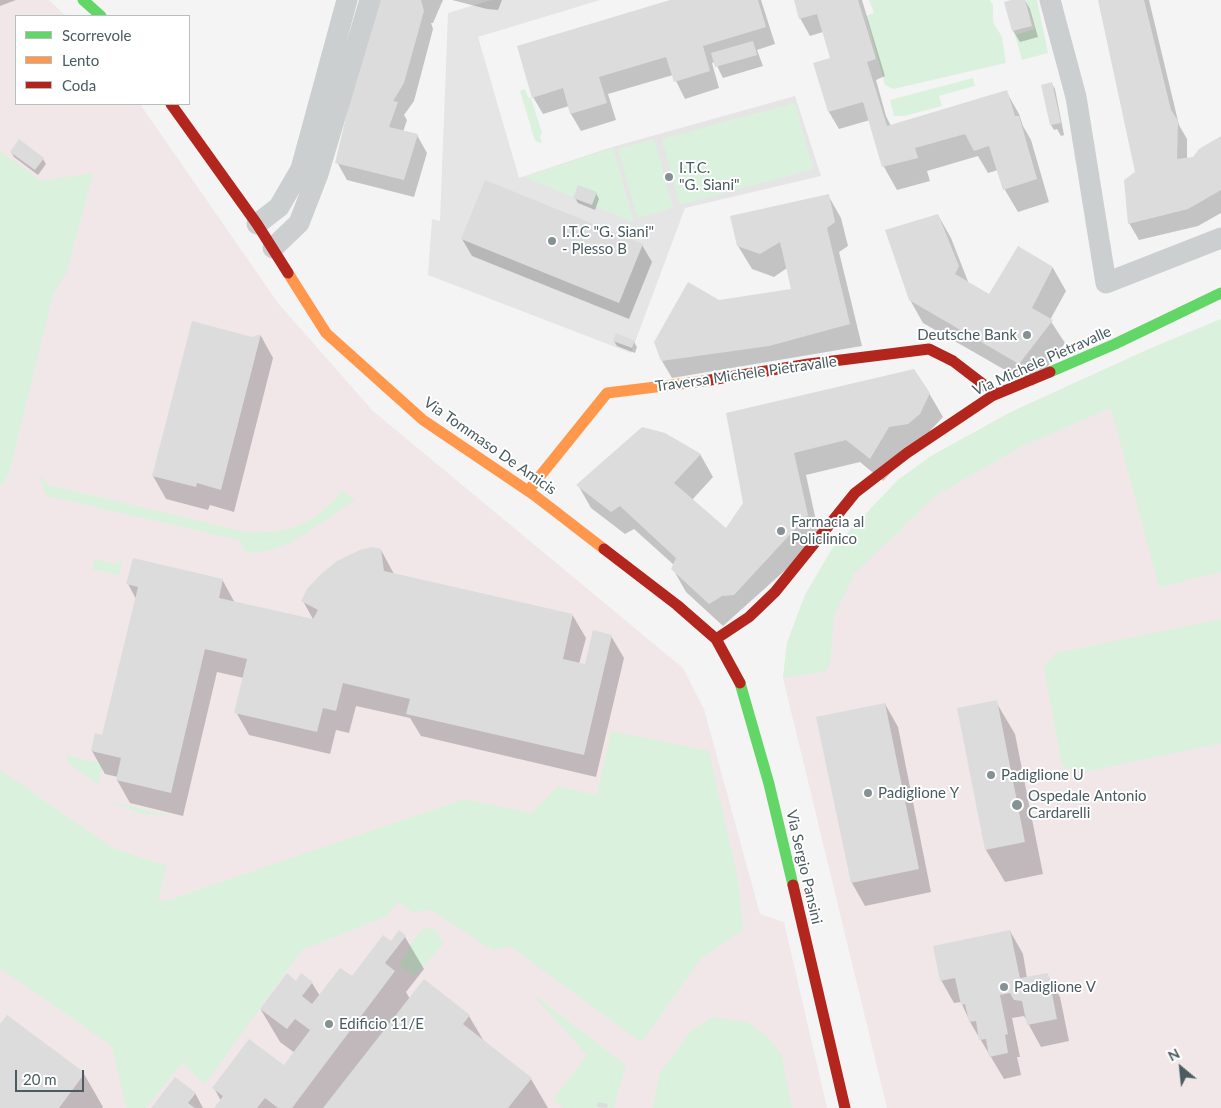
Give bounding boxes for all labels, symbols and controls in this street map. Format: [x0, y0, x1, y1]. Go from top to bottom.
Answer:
legend [15, 15, 190, 105]
text: Scorrevole [62, 26, 132, 44]
text: Lento [62, 51, 99, 69]
text: Coda [62, 76, 96, 94]
place label: I.T.C. "G. Siani" [679, 159, 740, 194]
marker: I.T.C. "G. Siani" [663, 171, 675, 183]
place label: I.T.C "G. Siani" - Plesso B [562, 223, 654, 258]
marker: I.T.C "G. Siani" - Plesso B [546, 235, 558, 247]
street label: Via Michele Pietravalle [970, 322, 1114, 400]
place label: Deutsche Bank [917, 326, 1017, 344]
marker: Deutsche Bank [1021, 329, 1033, 341]
street label: Traversa Michele Pietravalle [654, 352, 838, 396]
street label: Via Tommaso De Amicis [420, 393, 560, 499]
place label: Farmacia al Policlinico [791, 513, 864, 548]
marker: Farmacia al Policlinico [775, 525, 787, 537]
place label: Padiglione U [1001, 766, 1084, 784]
marker: Padiglione U [985, 769, 997, 781]
place label: Padiglione Y [878, 784, 959, 802]
marker: Padiglione Y [862, 787, 874, 799]
place label: Ospedale Antonio Cardarelli [1028, 787, 1147, 822]
marker: Ospedale Antonio Cardarelli [1010, 798, 1024, 812]
street label: Via Sergio Pansini [782, 808, 826, 926]
place label: Padiglione V [1014, 978, 1096, 996]
marker: Padiglione V [998, 981, 1010, 993]
place label: Edificio 11/E [339, 1015, 424, 1033]
marker: Edificio 11/E [323, 1018, 335, 1030]
north arrow [1156, 1043, 1206, 1093]
text: N [1165, 1044, 1182, 1064]
scale bar [18, 1060, 86, 1092]
text: 20 m [23, 1070, 57, 1088]

